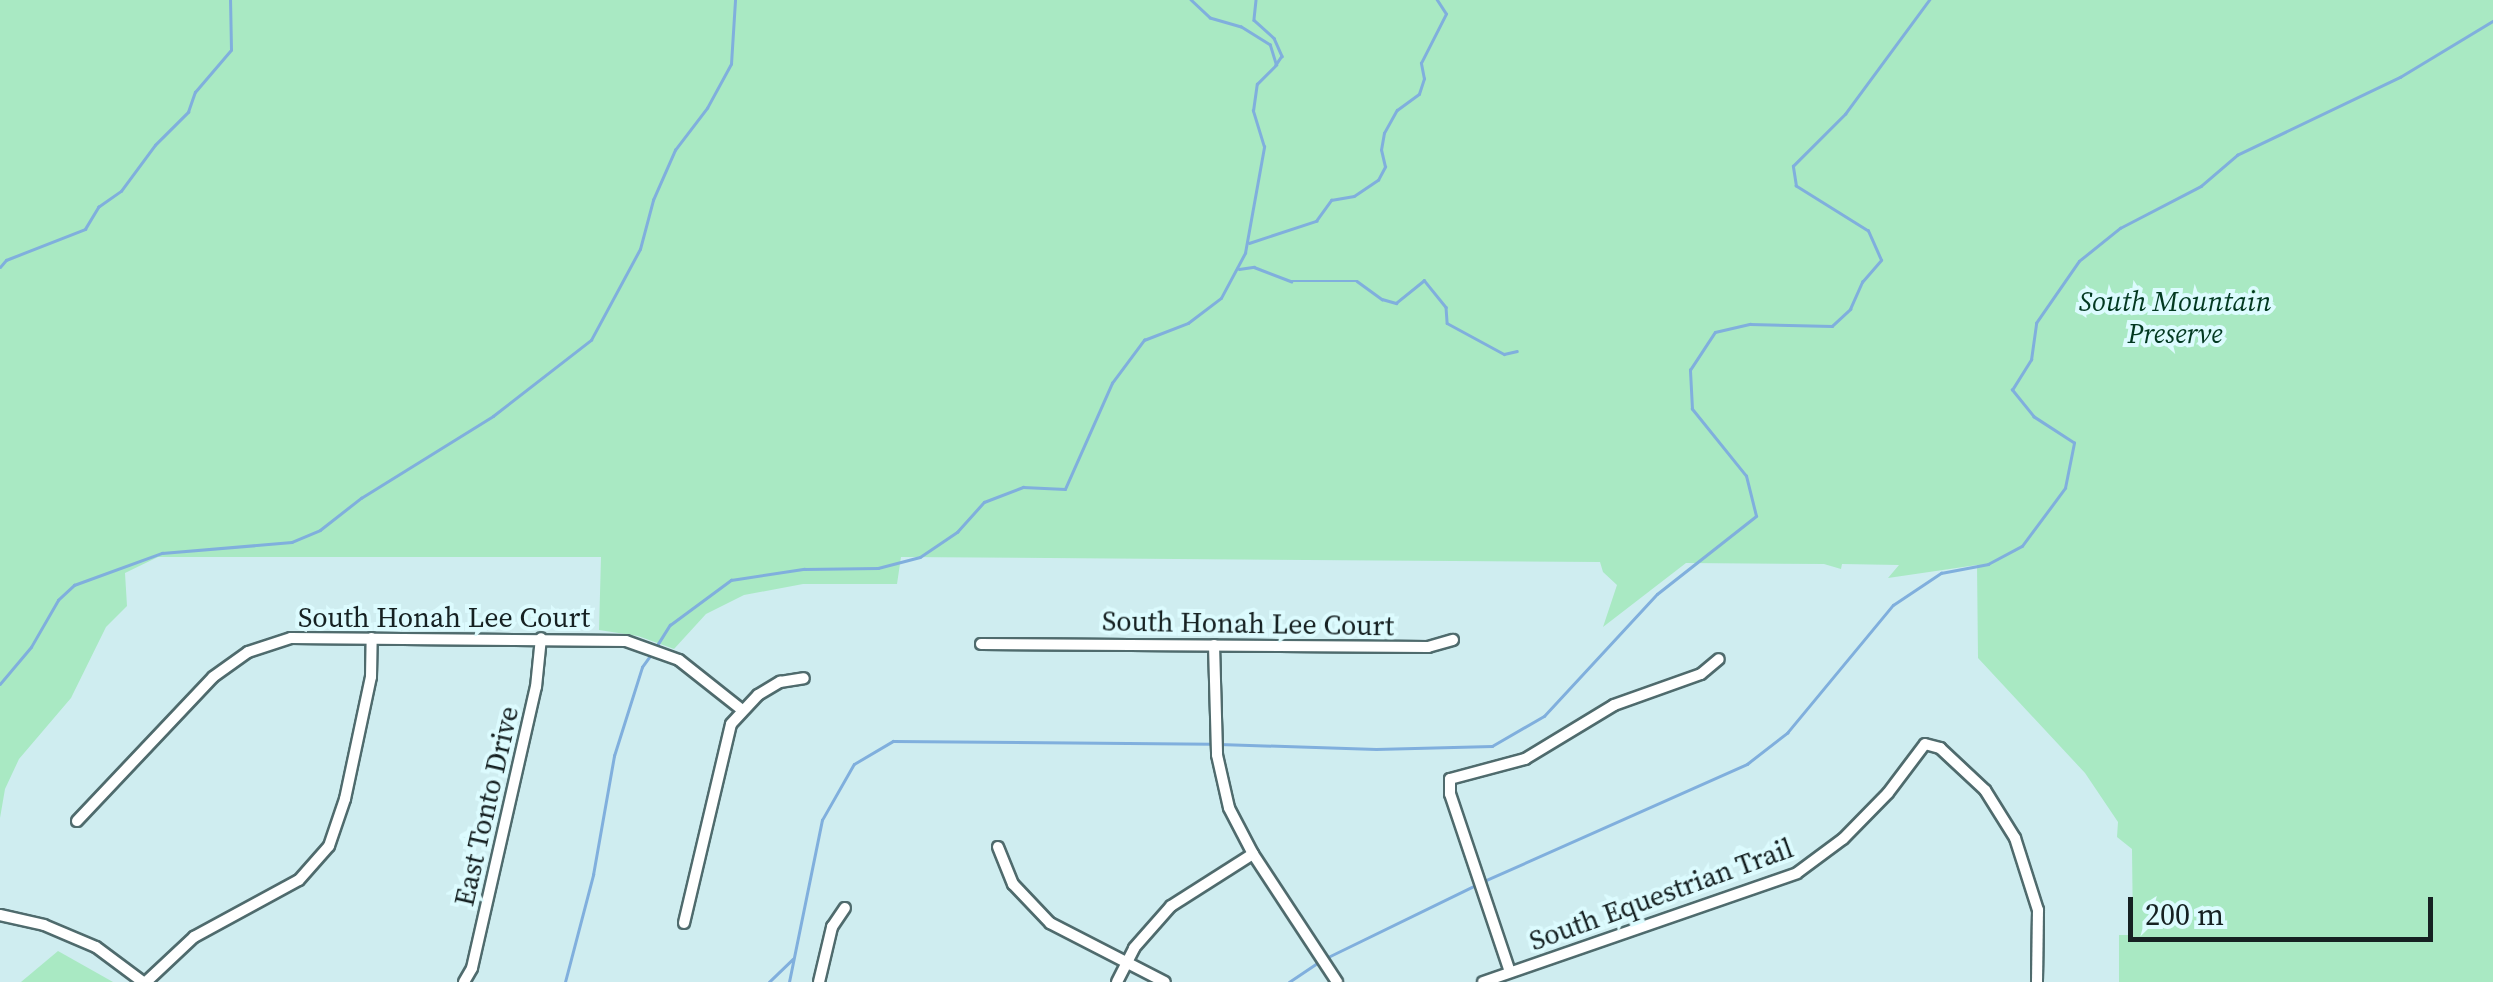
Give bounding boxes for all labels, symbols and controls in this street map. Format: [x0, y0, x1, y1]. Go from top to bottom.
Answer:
park label: South Mountain Preserve [2079, 284, 2271, 350]
street label: South Honah Lee Court [298, 600, 590, 634]
street label: South Honah Lee Court [1102, 604, 1394, 642]
street label: East Tonto Drive [447, 703, 525, 909]
street label: South Equestrian Trail [1524, 831, 1798, 957]
scale bar [2133, 877, 2438, 939]
text: 200 m [2145, 894, 2224, 935]

